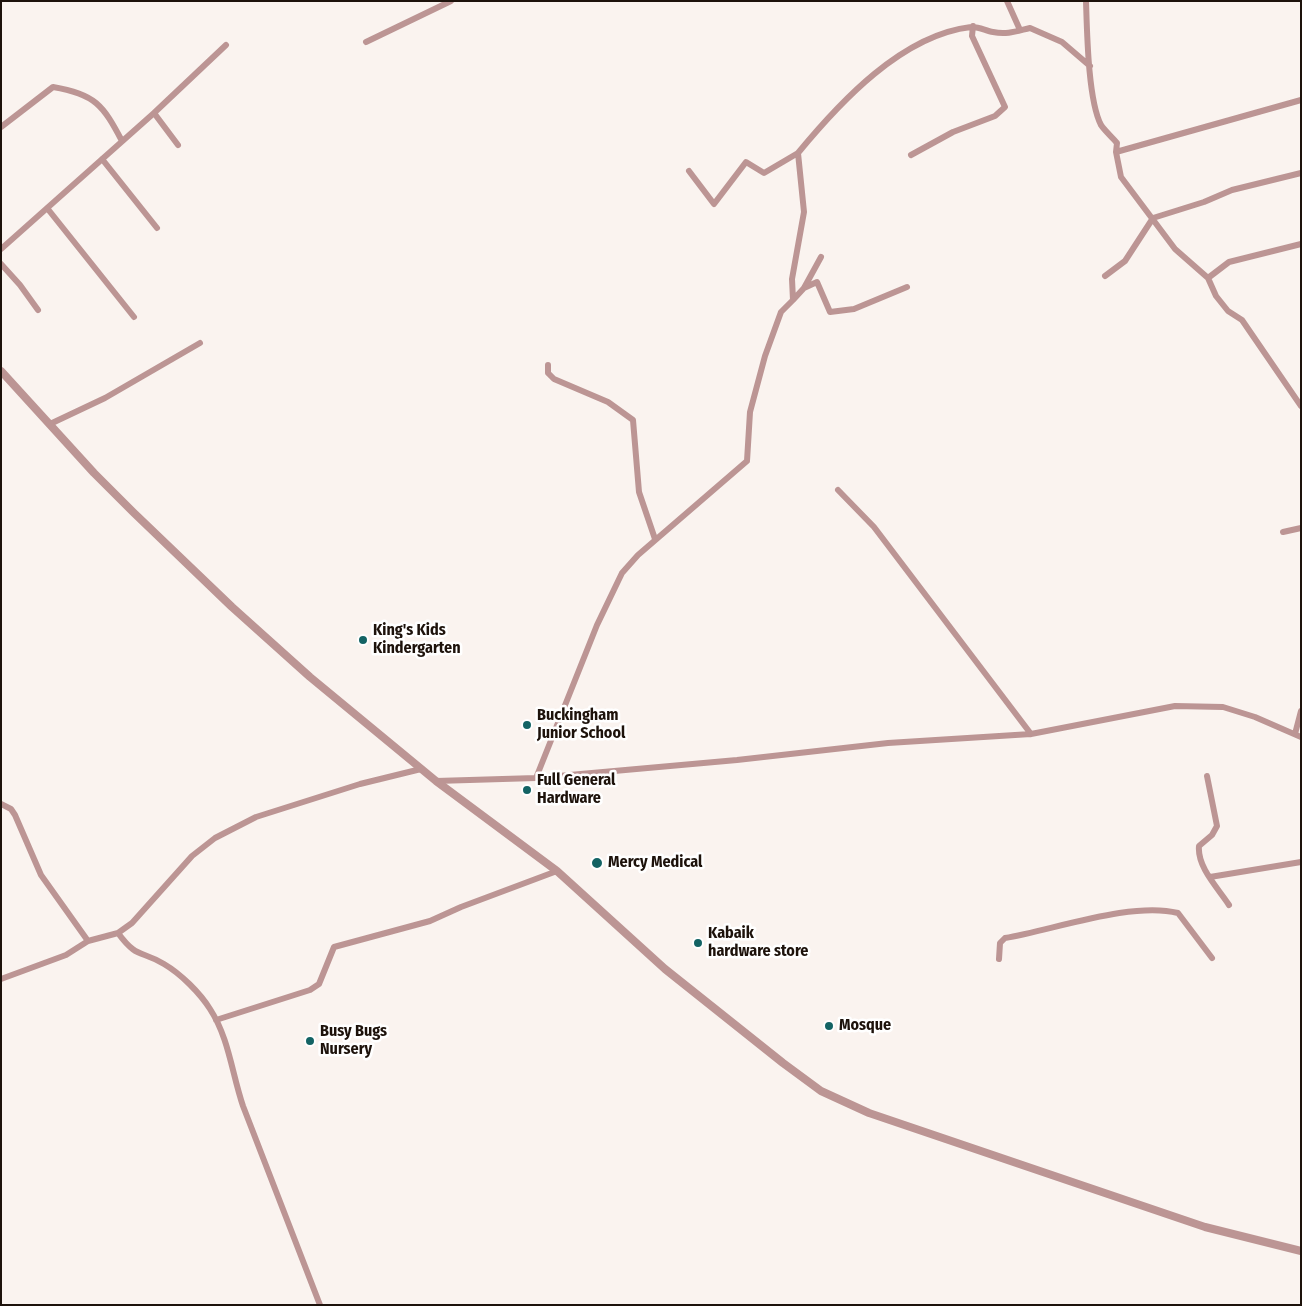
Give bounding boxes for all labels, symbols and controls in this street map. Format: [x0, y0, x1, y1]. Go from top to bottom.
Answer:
place label: King's Kids Kindergarten [373, 621, 461, 659]
marker: King's Kids Kindergarten [357, 634, 369, 646]
place label: Buckingham Junior School [537, 706, 625, 744]
marker: Buckingham Junior School [521, 719, 533, 731]
place label: Full General Hardware [537, 771, 615, 809]
marker: Full General Hardware [521, 784, 533, 796]
place label: Mercy Medical [608, 853, 702, 873]
marker: Mercy Medical [590, 856, 604, 870]
place label: Kabaik hardware store [708, 924, 808, 962]
marker: Kabaik hardware store [692, 937, 704, 949]
place label: Mosque [839, 1016, 891, 1036]
marker: Mosque [823, 1020, 835, 1032]
place label: Busy Bugs Nursery [320, 1022, 387, 1060]
marker: Busy Bugs Nursery [304, 1035, 316, 1047]

